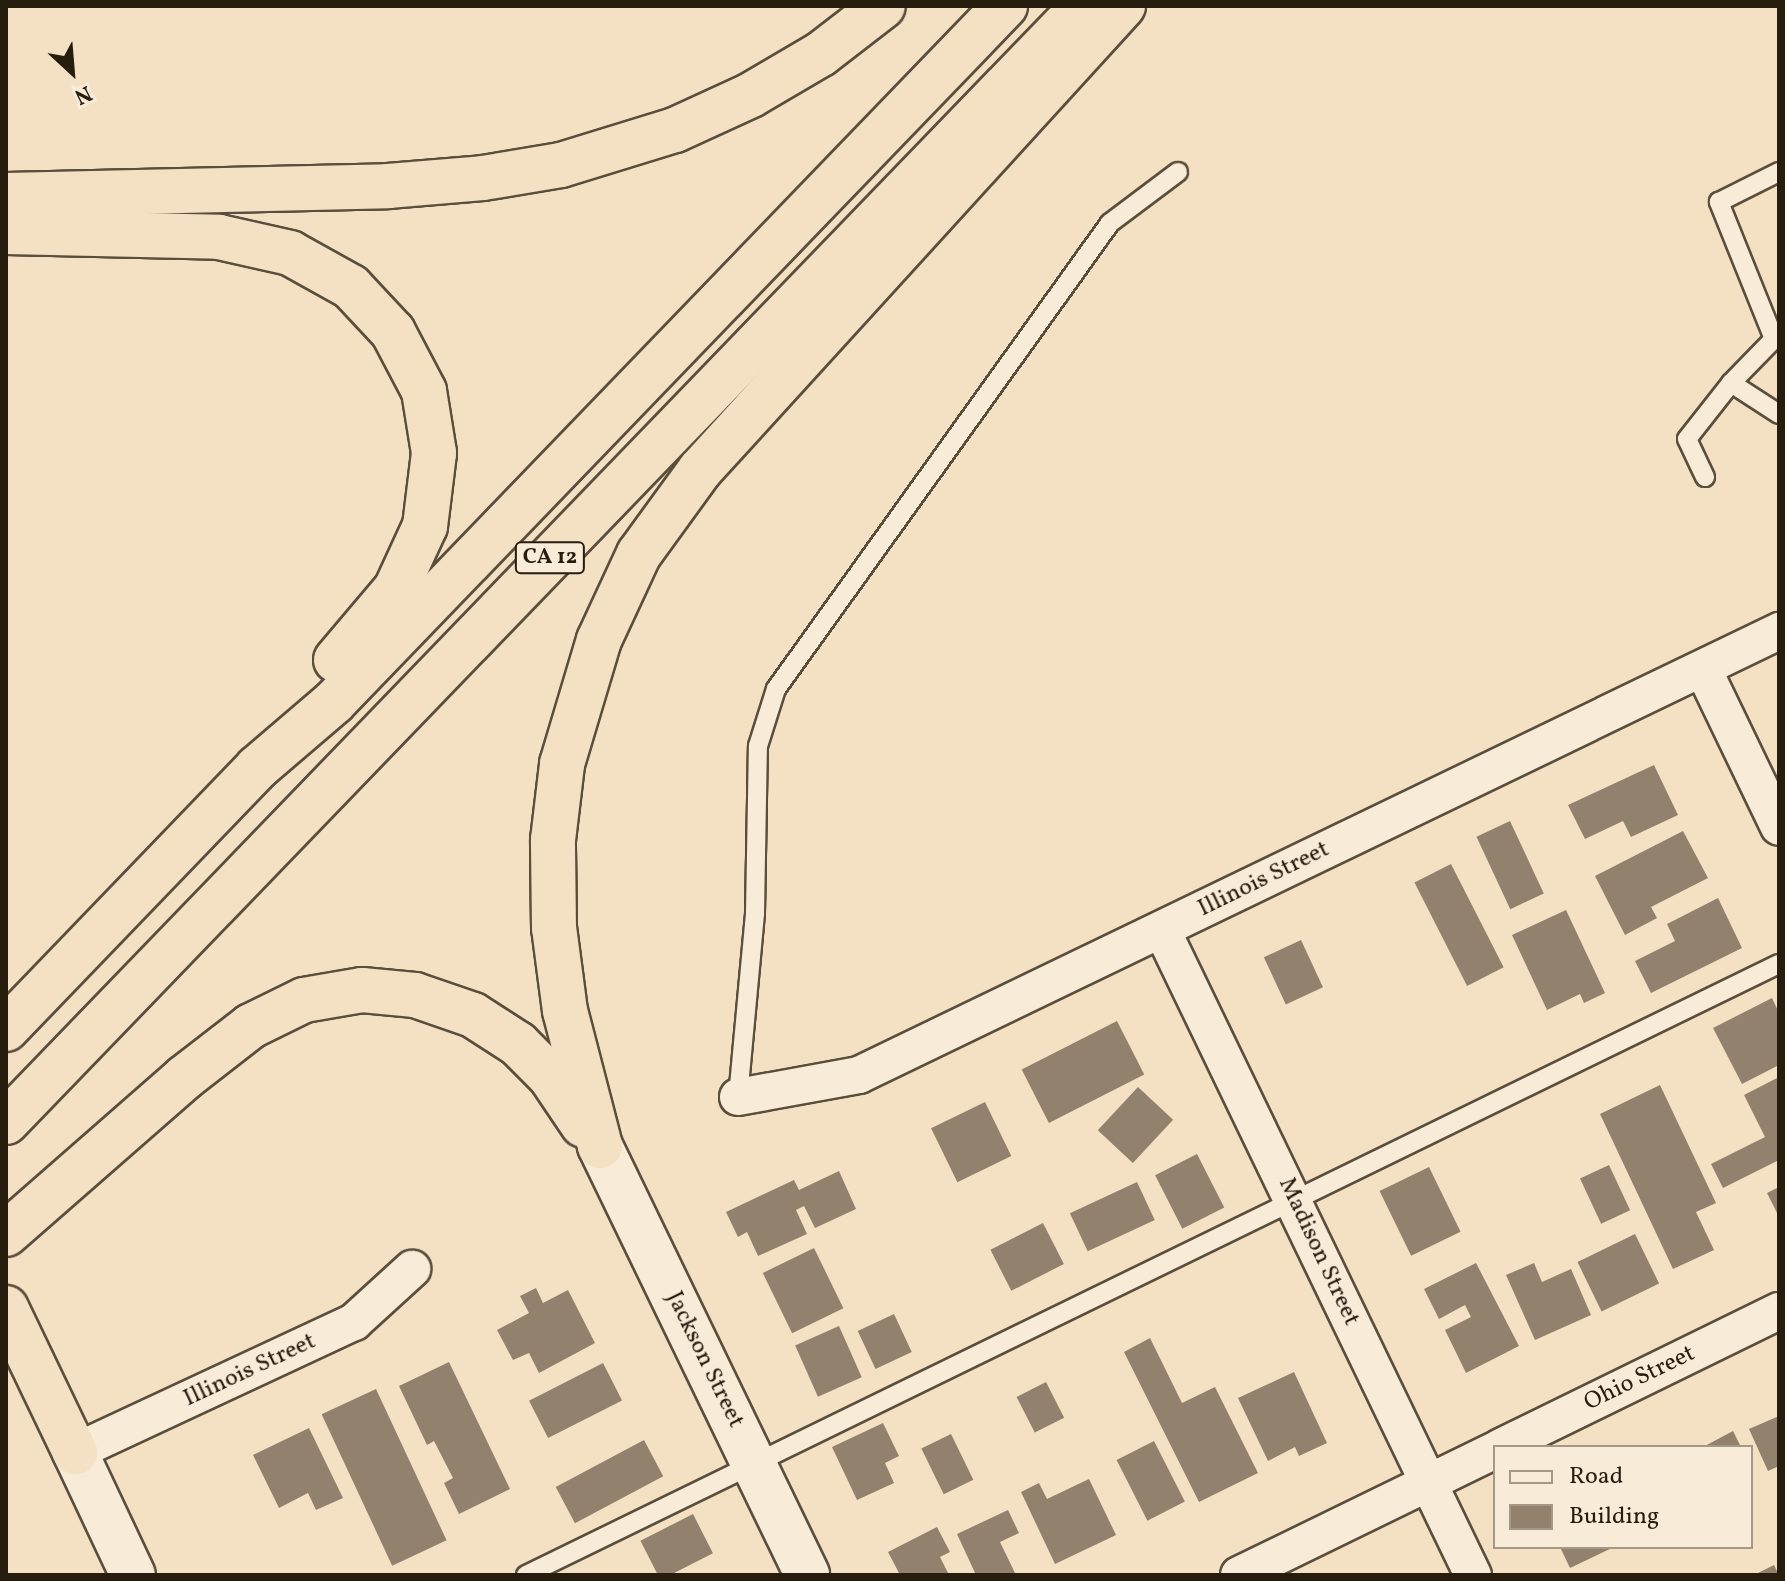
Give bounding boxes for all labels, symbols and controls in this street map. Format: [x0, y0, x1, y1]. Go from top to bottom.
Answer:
north arrow [32, 32, 112, 112]
text: N [69, 77, 97, 111]
road number: CA 12 [514, 540, 586, 576]
street label: Illinois Street [1194, 836, 1334, 924]
street label: Madison Street [1271, 1173, 1365, 1331]
street label: Jackson Street [659, 1287, 749, 1433]
street label: Illinois Street [179, 1328, 321, 1414]
street label: Ohio Street [1580, 1340, 1700, 1418]
legend [1493, 1445, 1753, 1549]
text: Road [1569, 1460, 1623, 1494]
text: Building [1569, 1500, 1659, 1534]

